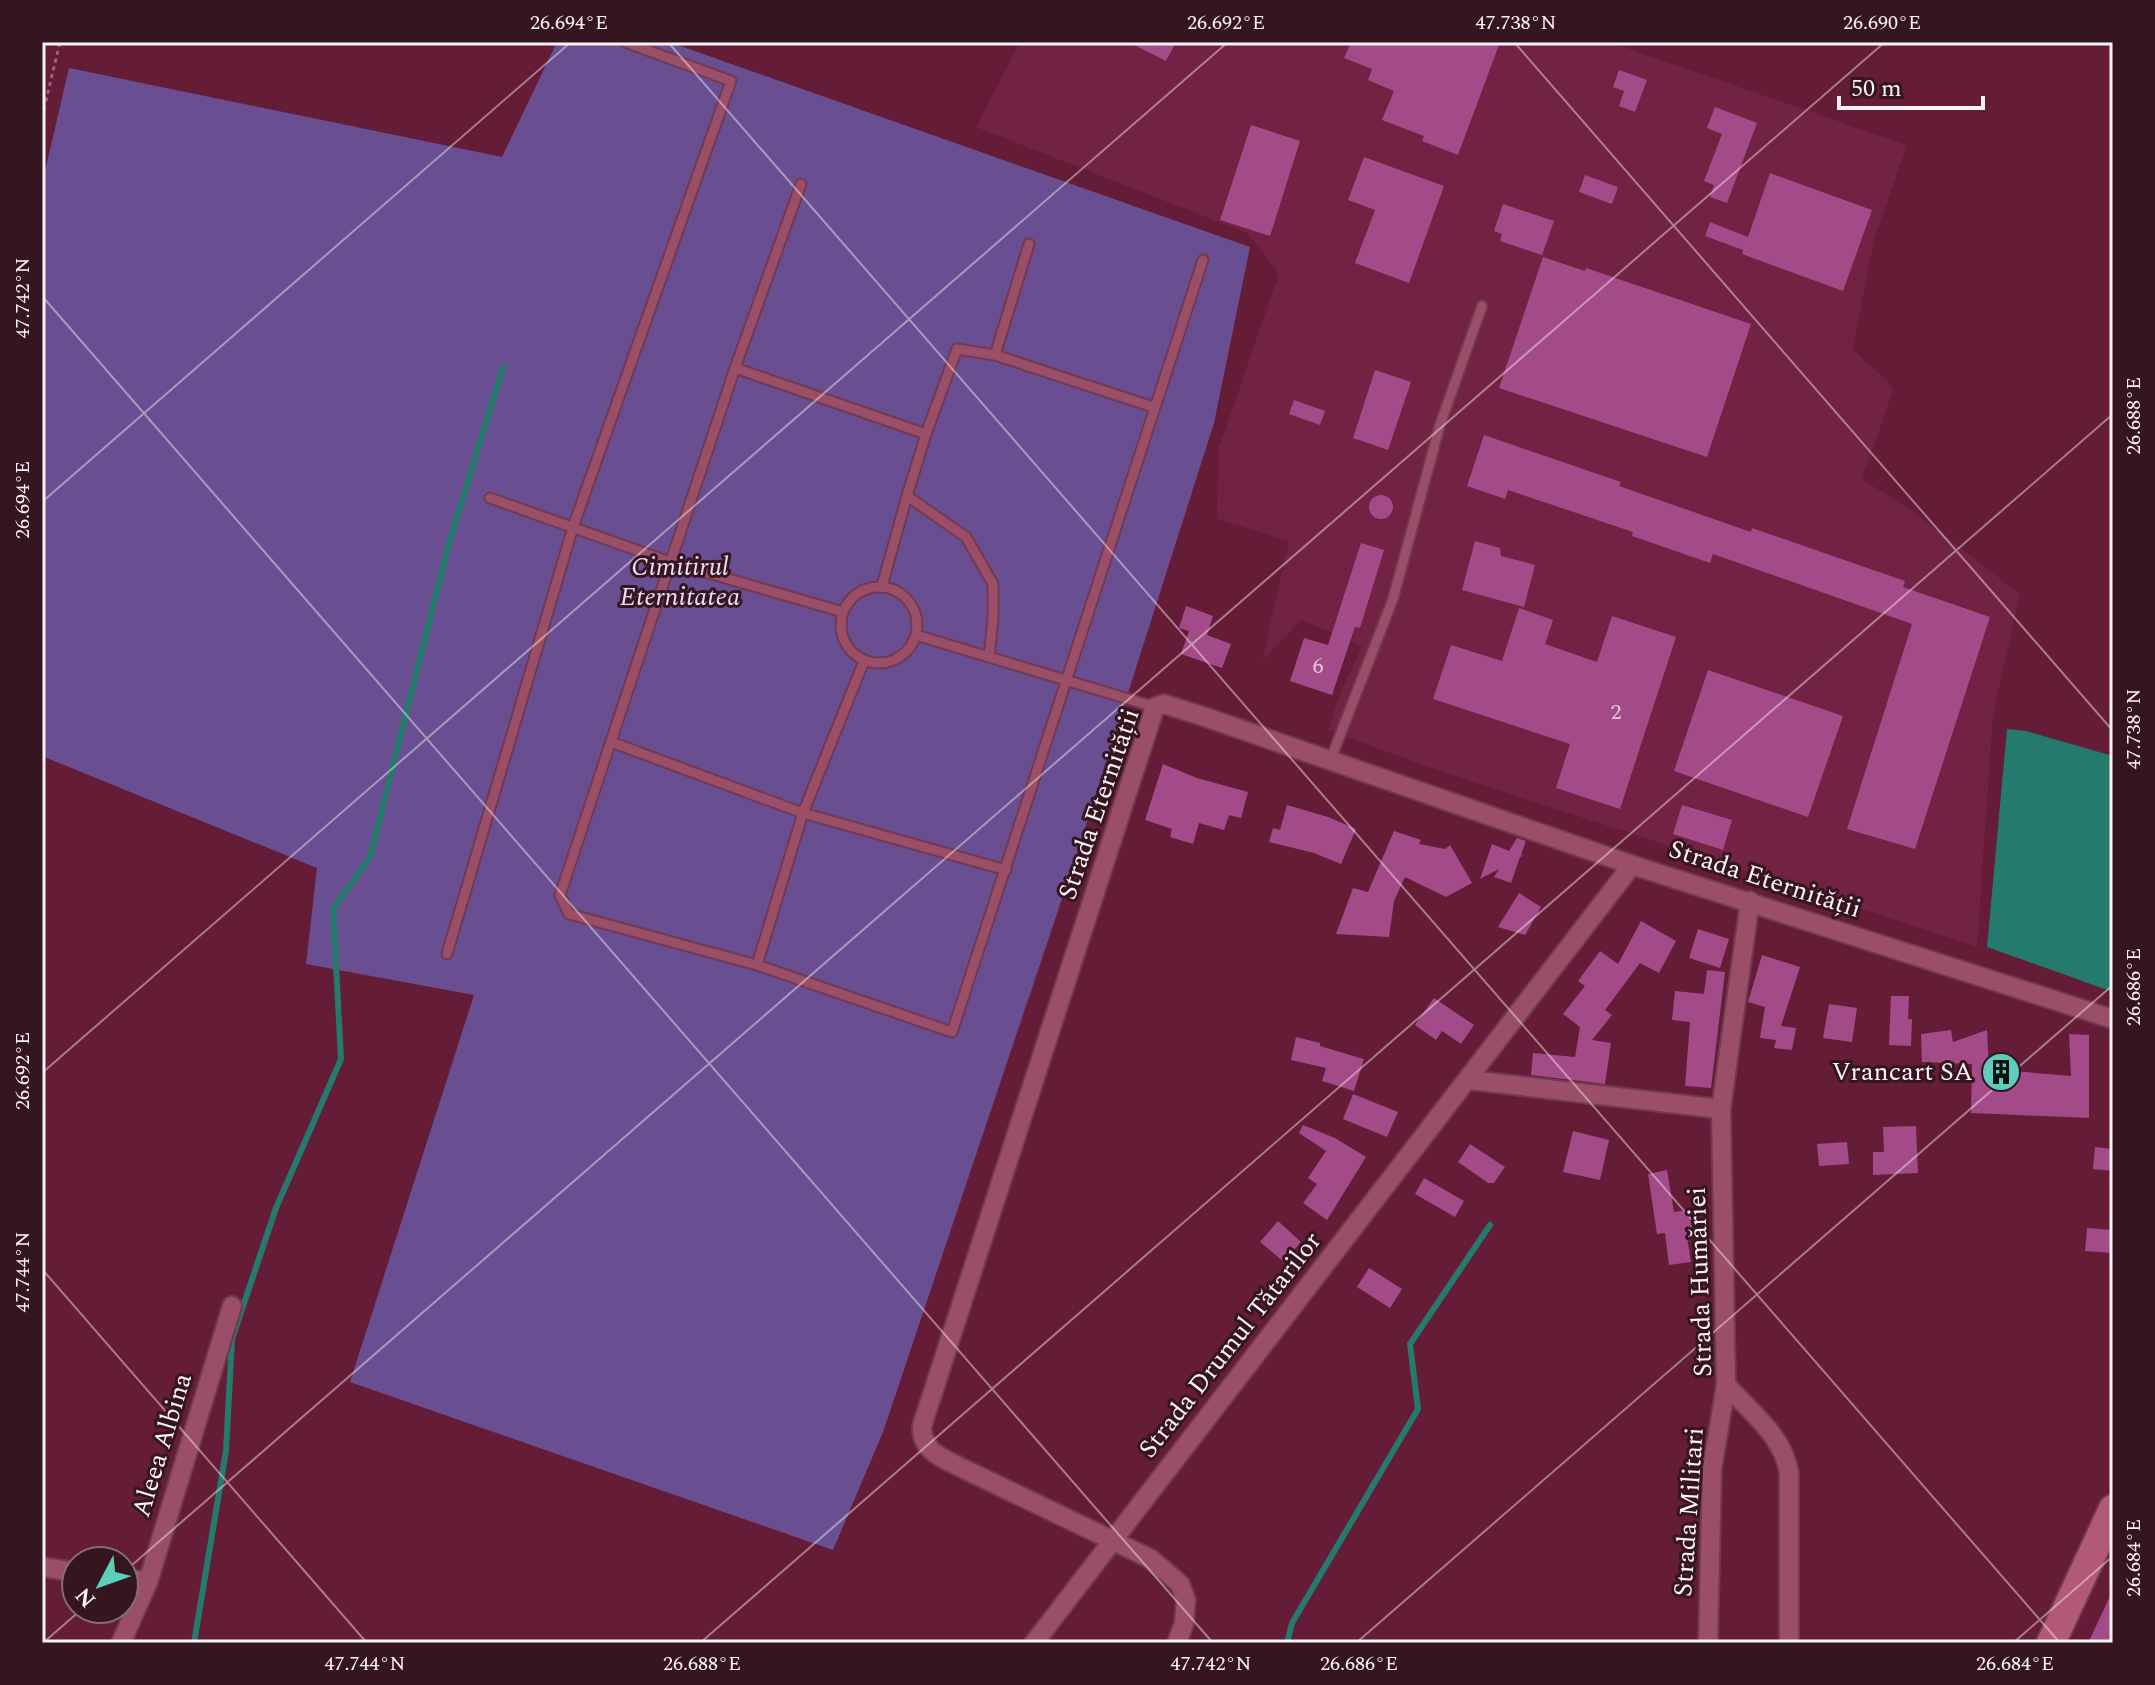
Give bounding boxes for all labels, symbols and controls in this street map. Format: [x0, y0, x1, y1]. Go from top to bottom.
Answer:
text: 26.694°E [530, 8, 608, 38]
text: 26.692°E [1187, 8, 1265, 38]
text: 47.738°N [1476, 8, 1556, 38]
text: 26.690°E [1843, 8, 1921, 38]
scale bar [1839, 60, 1983, 110]
text: 50 m [1851, 71, 1902, 107]
text: 47.742°N [8, 258, 38, 338]
text: 26.688°E [2119, 377, 2149, 455]
text: 26.694°E [8, 461, 38, 539]
park label: Cimitirul Eternitatea [620, 547, 740, 617]
house number: 6 [1312, 650, 1324, 683]
text: 47.738°N [2119, 689, 2149, 769]
house number: 2 [1610, 696, 1622, 729]
street label: Strada Eternității [1048, 703, 1150, 905]
street label: Strada Eternității [1664, 829, 1866, 929]
text: 26.686°E [2119, 948, 2149, 1026]
text: 26.692°E [8, 1032, 38, 1110]
building icon: Vrancart SA [1980, 1051, 2022, 1093]
place label: Vrancart SA [1832, 1052, 1973, 1092]
street label: Strada Humăriei [1677, 1186, 1723, 1378]
street label: Strada Drumul Tătarilor [1129, 1223, 1331, 1467]
text: 47.744°N [8, 1232, 38, 1312]
street label: Aleea Albina [121, 1368, 203, 1522]
street label: Strada Militari [1663, 1426, 1715, 1598]
text: 26.684°E [2119, 1519, 2149, 1597]
north arrow [60, 1545, 140, 1625]
text: N [68, 1580, 104, 1615]
text: 47.744°N [325, 1649, 405, 1679]
text: 26.688°E [663, 1649, 741, 1679]
text: 47.742°N [1171, 1649, 1251, 1679]
text: 26.686°E [1320, 1649, 1398, 1679]
text: 26.684°E [1976, 1649, 2054, 1679]

